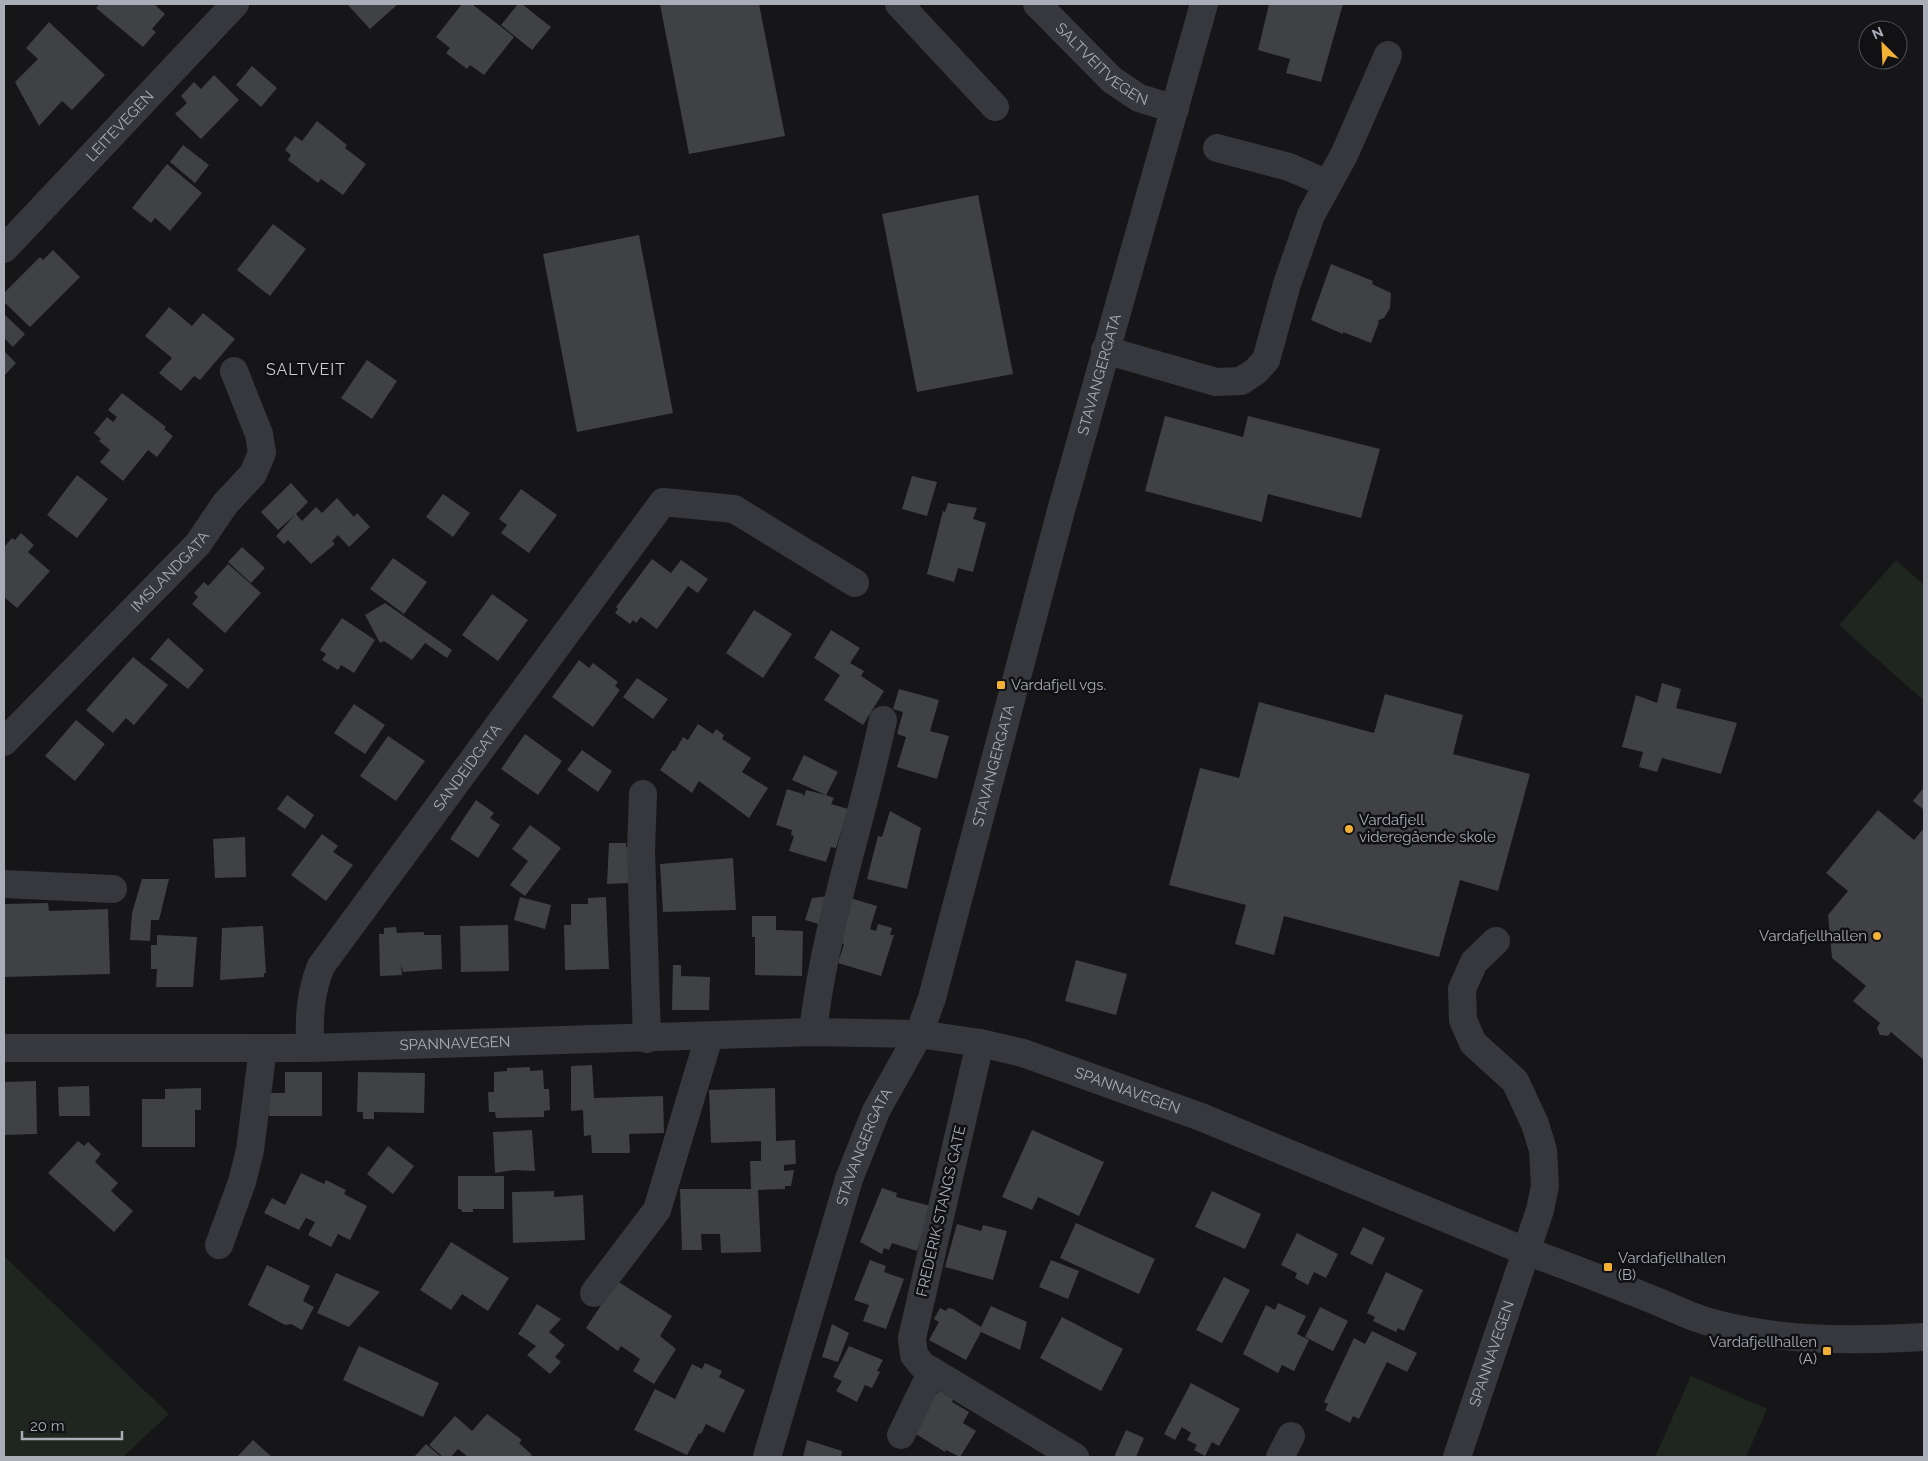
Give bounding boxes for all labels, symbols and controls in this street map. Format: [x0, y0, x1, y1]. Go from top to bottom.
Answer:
street label: SALTVEITVEGEN [1052, 19, 1150, 109]
north arrow [1858, 20, 1908, 70]
text: N [1870, 24, 1886, 43]
street label: LEITEVEGEN [82, 87, 158, 165]
street label: STAVANGERGATA [1074, 312, 1125, 437]
district label: SALTVEIT [266, 360, 346, 379]
street label: IMSLANDGATA [127, 528, 213, 616]
place label: Vardafjell vgs. [1011, 676, 1106, 694]
marker: Vardafjell vgs. [995, 679, 1007, 691]
street label: STAVANGERGATA [969, 703, 1018, 828]
street label: SANDEIDGATA [429, 721, 505, 814]
place label: Vardafjell videregående skole [1359, 811, 1496, 846]
marker: Vardafjell videregående skole [1343, 823, 1355, 835]
place label: Vardafjellhallen [1759, 927, 1867, 945]
marker: Vardafjellhallen [1871, 930, 1883, 942]
street label: SPANNAVEGEN [399, 1033, 511, 1054]
street label: SPANNAVEGEN [1072, 1063, 1183, 1118]
street label: STAVANGERGATA [833, 1085, 896, 1208]
street label: FREDERIK STANGS GATE [913, 1124, 969, 1298]
place label: Vardafjellhallen (B) [1618, 1249, 1726, 1284]
marker: Vardafjellhallen (B) [1602, 1261, 1614, 1273]
street label: SPANNAVEGEN [1466, 1298, 1518, 1409]
place label: Vardafjellhallen (A) [1709, 1333, 1817, 1368]
marker: Vardafjellhallen (A) [1821, 1345, 1833, 1357]
scale bar [22, 1408, 122, 1440]
text: 20 m [30, 1417, 65, 1435]

